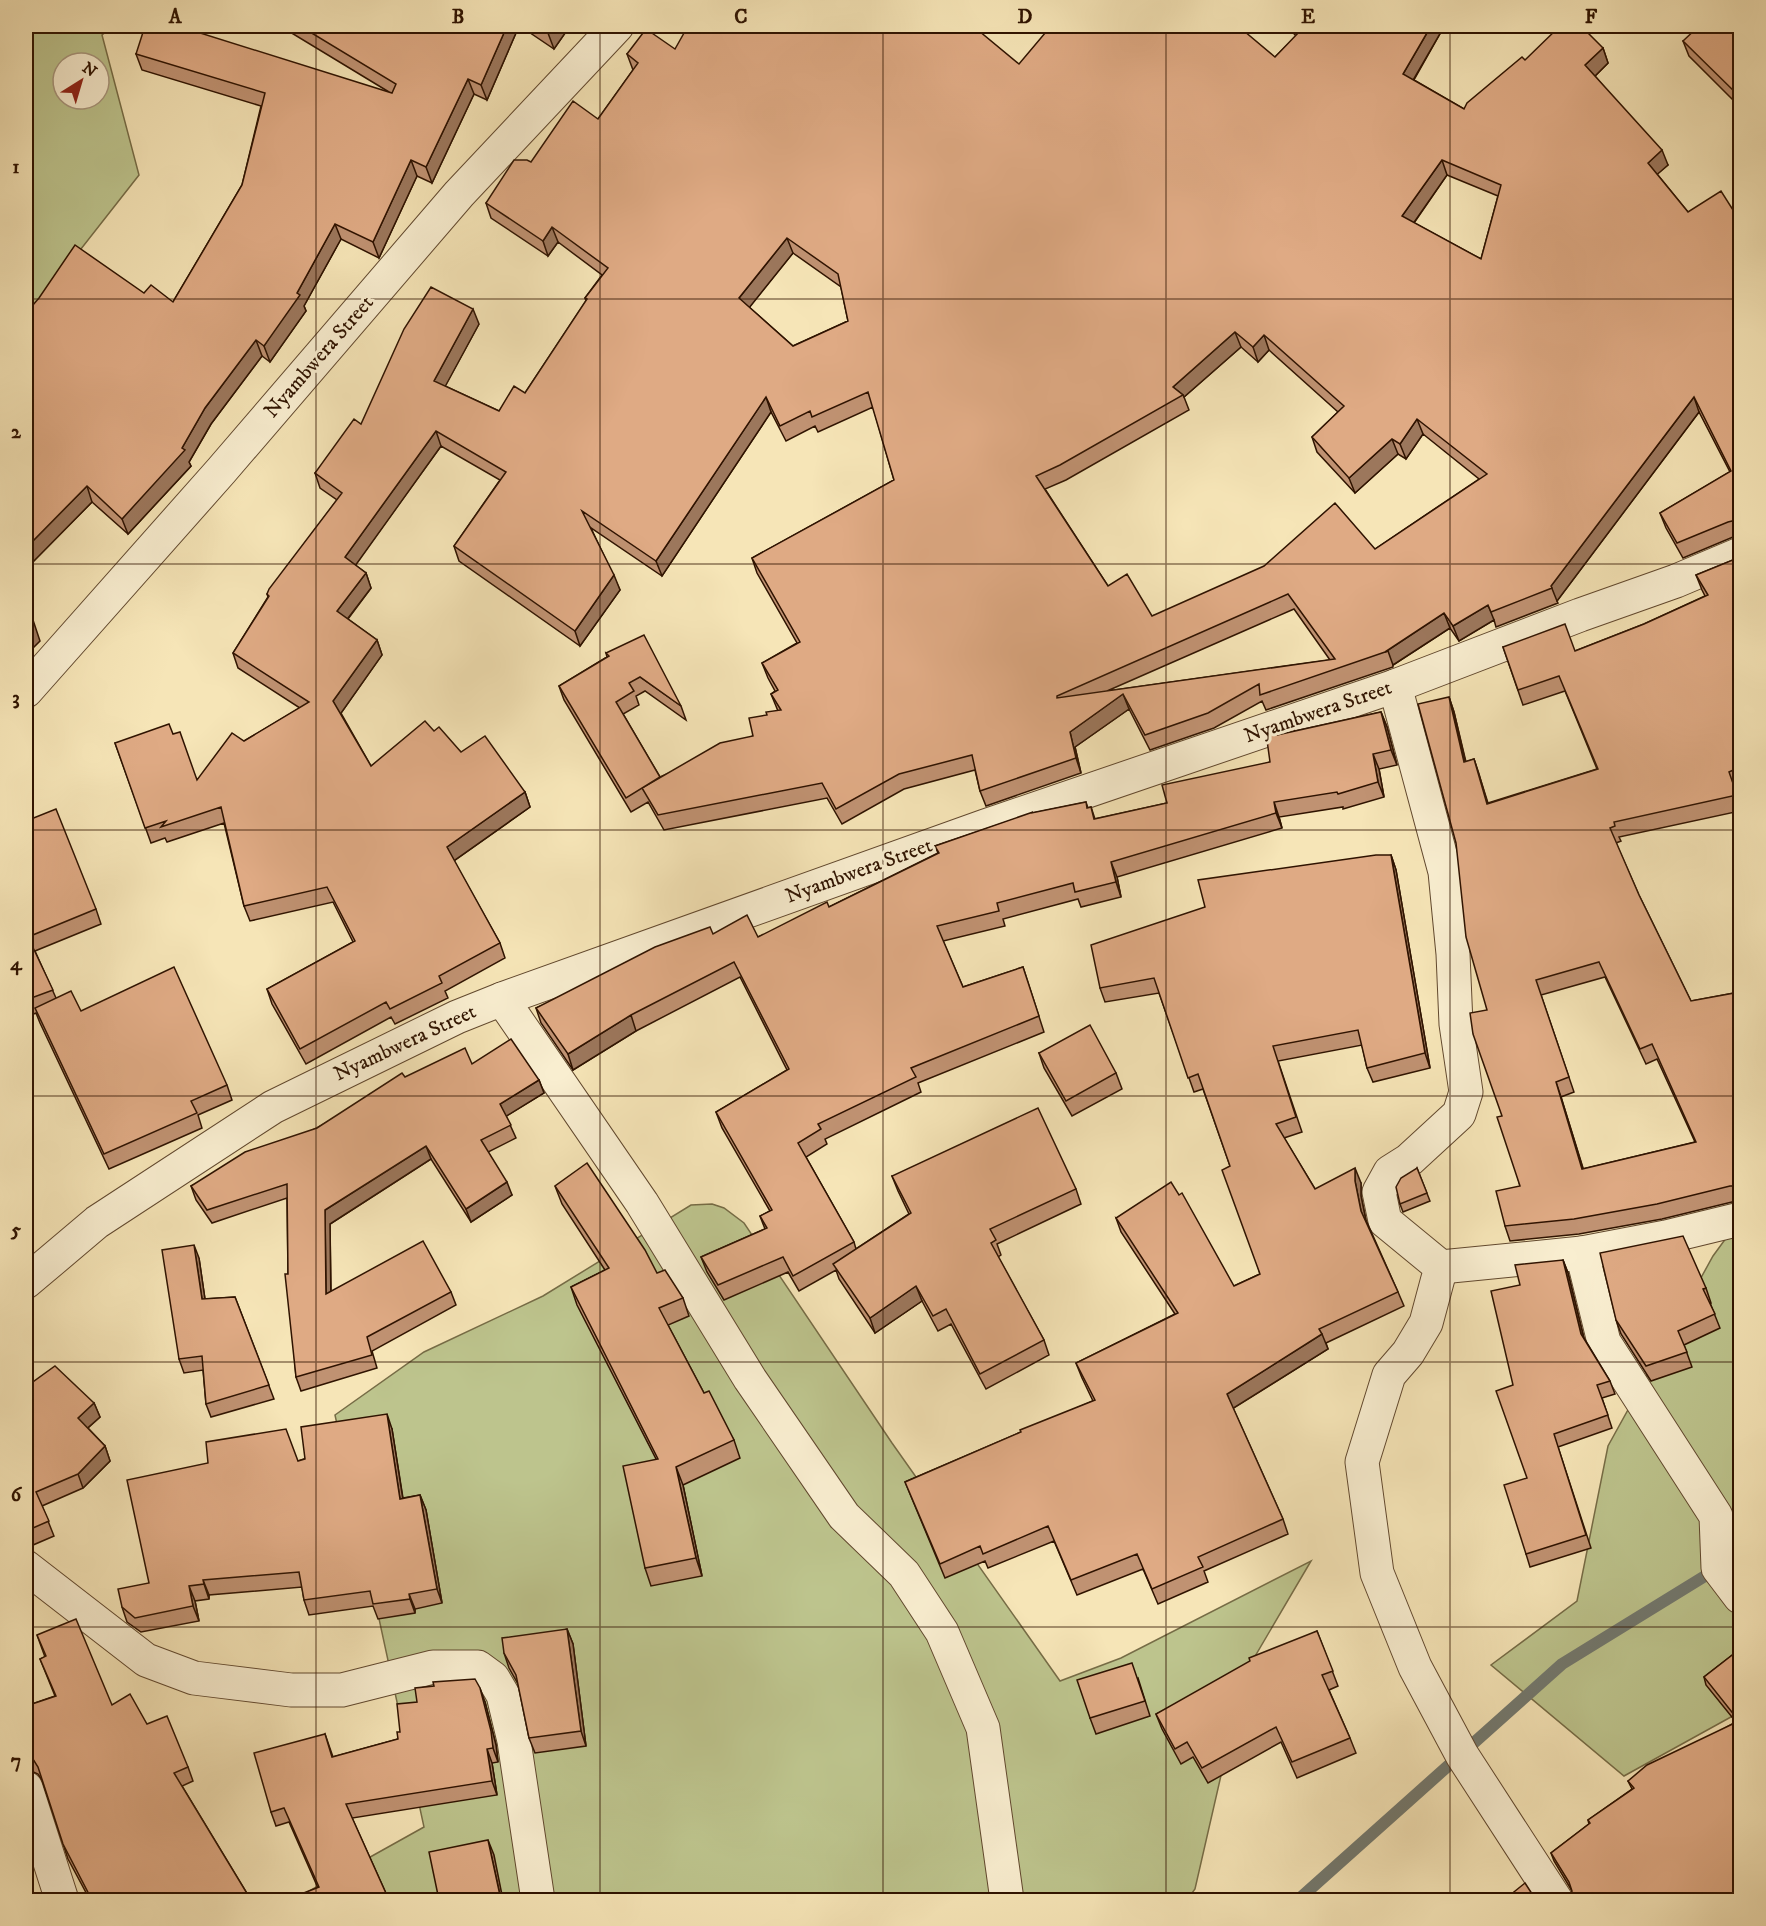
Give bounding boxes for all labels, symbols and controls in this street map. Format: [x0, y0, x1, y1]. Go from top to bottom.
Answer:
text: A [168, 5, 183, 30]
text: B [452, 5, 464, 30]
text: C [734, 5, 748, 30]
text: D [1018, 5, 1033, 30]
text: E [1301, 5, 1315, 30]
text: F [1585, 5, 1598, 30]
north arrow [51, 51, 111, 111]
text: N [78, 58, 101, 82]
text: 1 [12, 155, 20, 180]
street label: Nyambwera Street [259, 290, 380, 424]
text: 2 [11, 420, 22, 445]
street label: Nyambwera Street [1241, 675, 1395, 749]
text: 3 [12, 686, 20, 711]
street label: Nyambwera Street [782, 832, 936, 910]
text: 4 [10, 952, 23, 977]
street label: Nyambwera Street [330, 999, 481, 1087]
text: 5 [10, 1218, 21, 1243]
text: 6 [11, 1483, 23, 1508]
text: 7 [11, 1749, 21, 1774]

